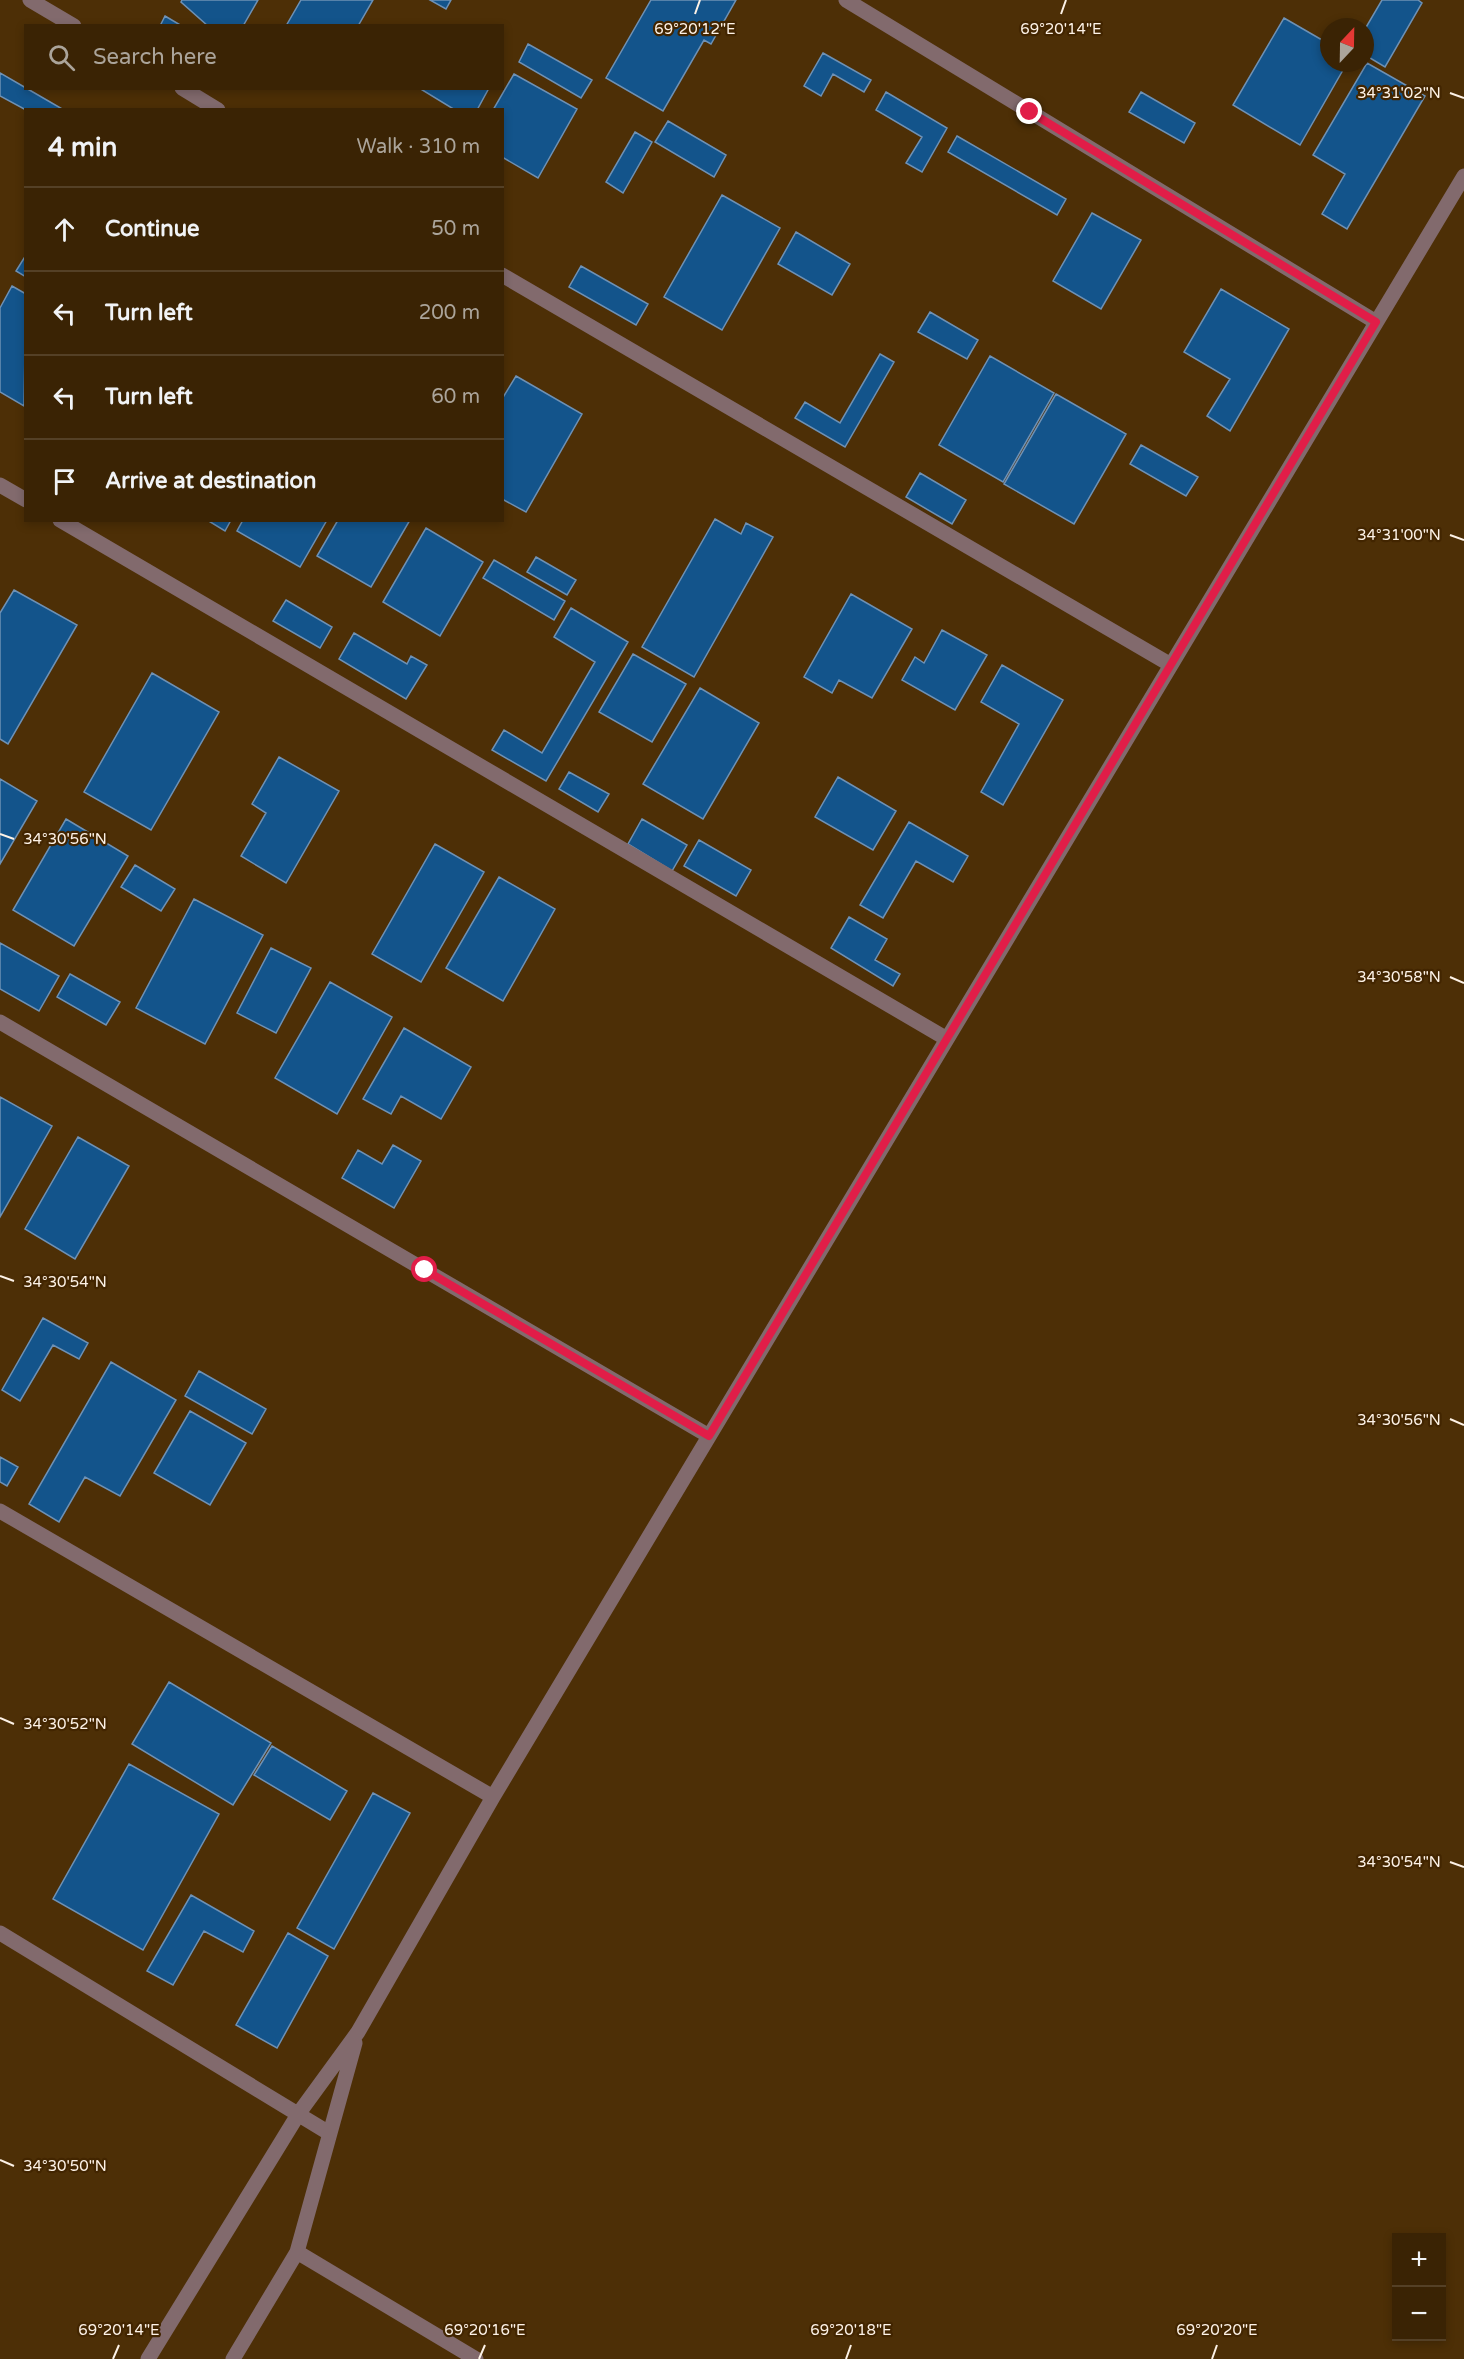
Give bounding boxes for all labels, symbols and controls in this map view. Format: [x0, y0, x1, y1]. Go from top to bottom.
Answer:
north arrow [1320, 18, 1374, 72]
text: 69°20'12"E [654, 20, 736, 38]
text: 69°20'14"E [1020, 20, 1102, 38]
search box [24, 24, 504, 90]
icon: search [45, 41, 78, 74]
text: Search here [93, 44, 217, 70]
text: 34°31'02"N [1357, 84, 1441, 102]
route end [1016, 98, 1042, 124]
text: 4 min [48, 132, 117, 163]
text: Walk · 310 m [357, 135, 480, 159]
icon: ahead [48, 213, 81, 246]
text: Continue [105, 216, 200, 242]
text: 50 m [431, 217, 480, 241]
icon: left [48, 297, 81, 330]
text: Turn left [105, 300, 193, 326]
text: 200 m [419, 301, 480, 325]
icon: left [48, 381, 81, 414]
text: Turn left [105, 384, 193, 410]
text: 60 m [431, 385, 480, 409]
icon: arrive [48, 465, 81, 498]
text: Arrive at destination [105, 468, 316, 494]
text: 34°31'00"N [1357, 526, 1441, 544]
text: 34°30'56"N [23, 830, 107, 848]
text: 34°30'58"N [1357, 968, 1441, 986]
route start [411, 1256, 437, 1282]
text: 34°30'54"N [23, 1273, 107, 1291]
text: 34°30'56"N [1357, 1411, 1441, 1429]
text: 34°30'52"N [23, 1715, 107, 1733]
text: 34°30'54"N [1357, 1853, 1441, 1871]
text: 34°30'50"N [23, 2157, 107, 2175]
map controls [1392, 2233, 1446, 2341]
button: + [1392, 2233, 1446, 2287]
button: − [1392, 2287, 1446, 2341]
text: 69°20'14"E [78, 2321, 160, 2339]
text: 69°20'16"E [444, 2321, 526, 2339]
text: 69°20'18"E [810, 2321, 892, 2339]
text: 69°20'20"E [1176, 2321, 1258, 2339]

